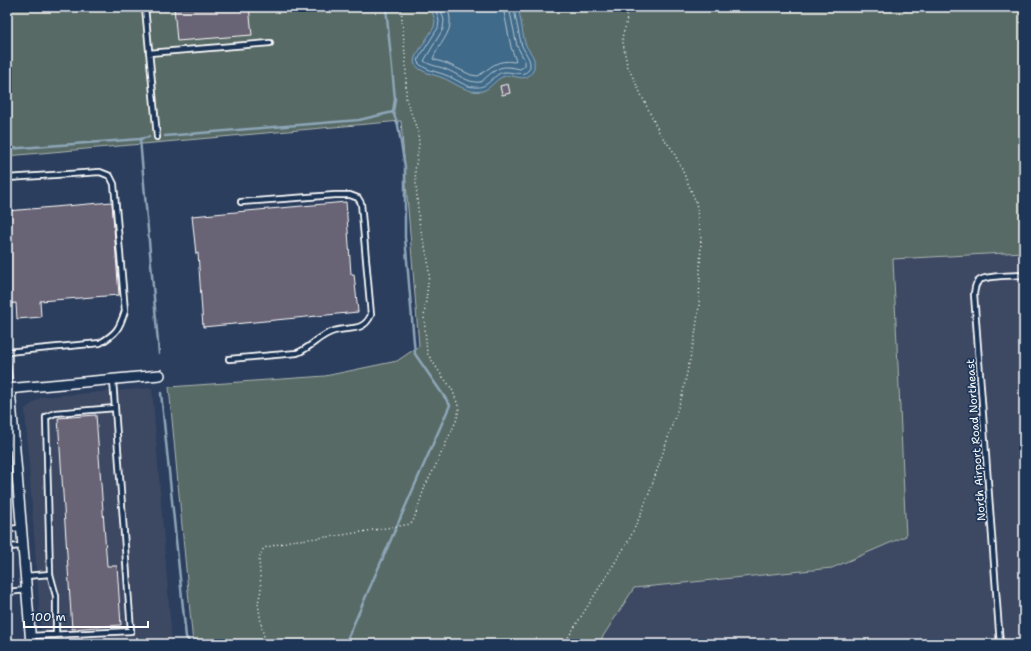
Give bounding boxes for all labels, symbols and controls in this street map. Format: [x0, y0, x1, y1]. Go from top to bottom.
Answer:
street label: North Airport Road Northeast [963, 358, 989, 521]
scale bar [24, 603, 148, 629]
text: 100 m [30, 609, 66, 625]

